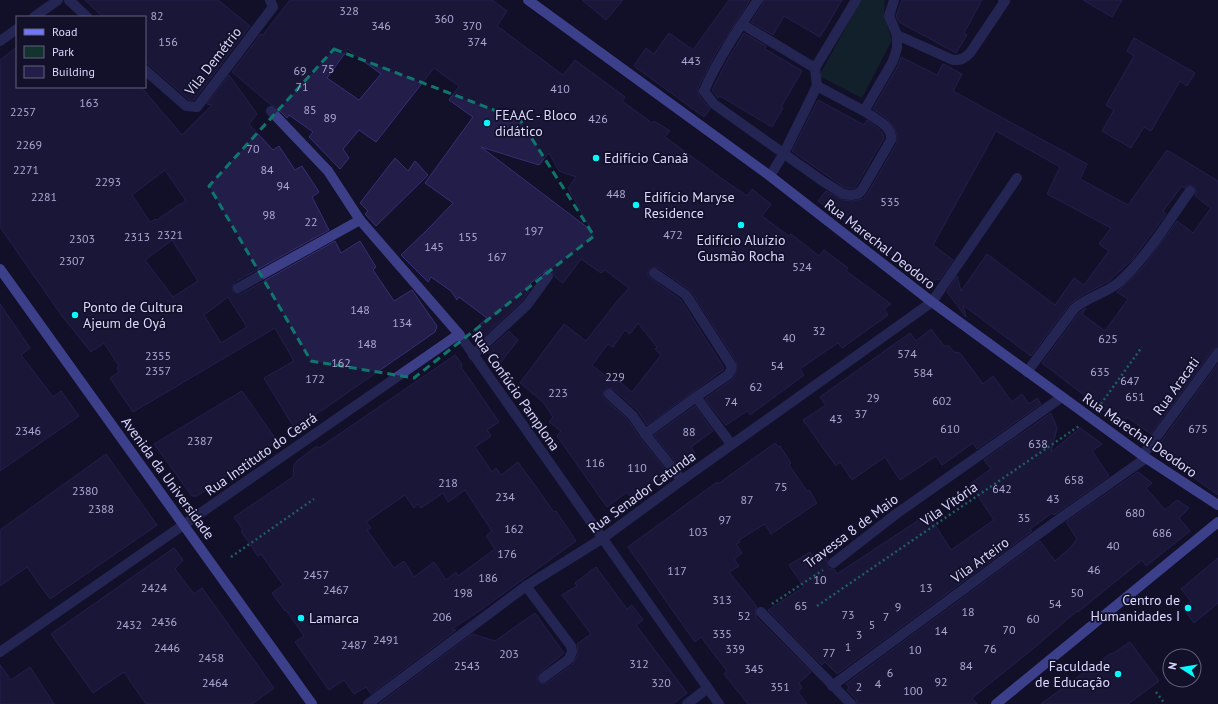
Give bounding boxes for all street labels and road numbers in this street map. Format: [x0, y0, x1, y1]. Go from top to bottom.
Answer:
street label: Vila Demétrio [180, 23, 245, 100]
street label: Rua Marechal Deodoro [821, 195, 939, 293]
street label: Rua Confúcio Pamplona [468, 328, 564, 454]
street label: Rua Aracati [1149, 353, 1203, 419]
street label: Rua Marechal Deodoro [1079, 389, 1201, 481]
street label: Rua Instituto do Ceará [201, 409, 321, 499]
street label: Avenida da Universidade [118, 413, 218, 543]
street label: Rua Senador Catunda [585, 447, 699, 537]
street label: Vila Vitória [916, 478, 981, 531]
street label: Travessa 8 de Maio [800, 490, 902, 572]
street label: Vila Arteiro [947, 533, 1012, 588]

